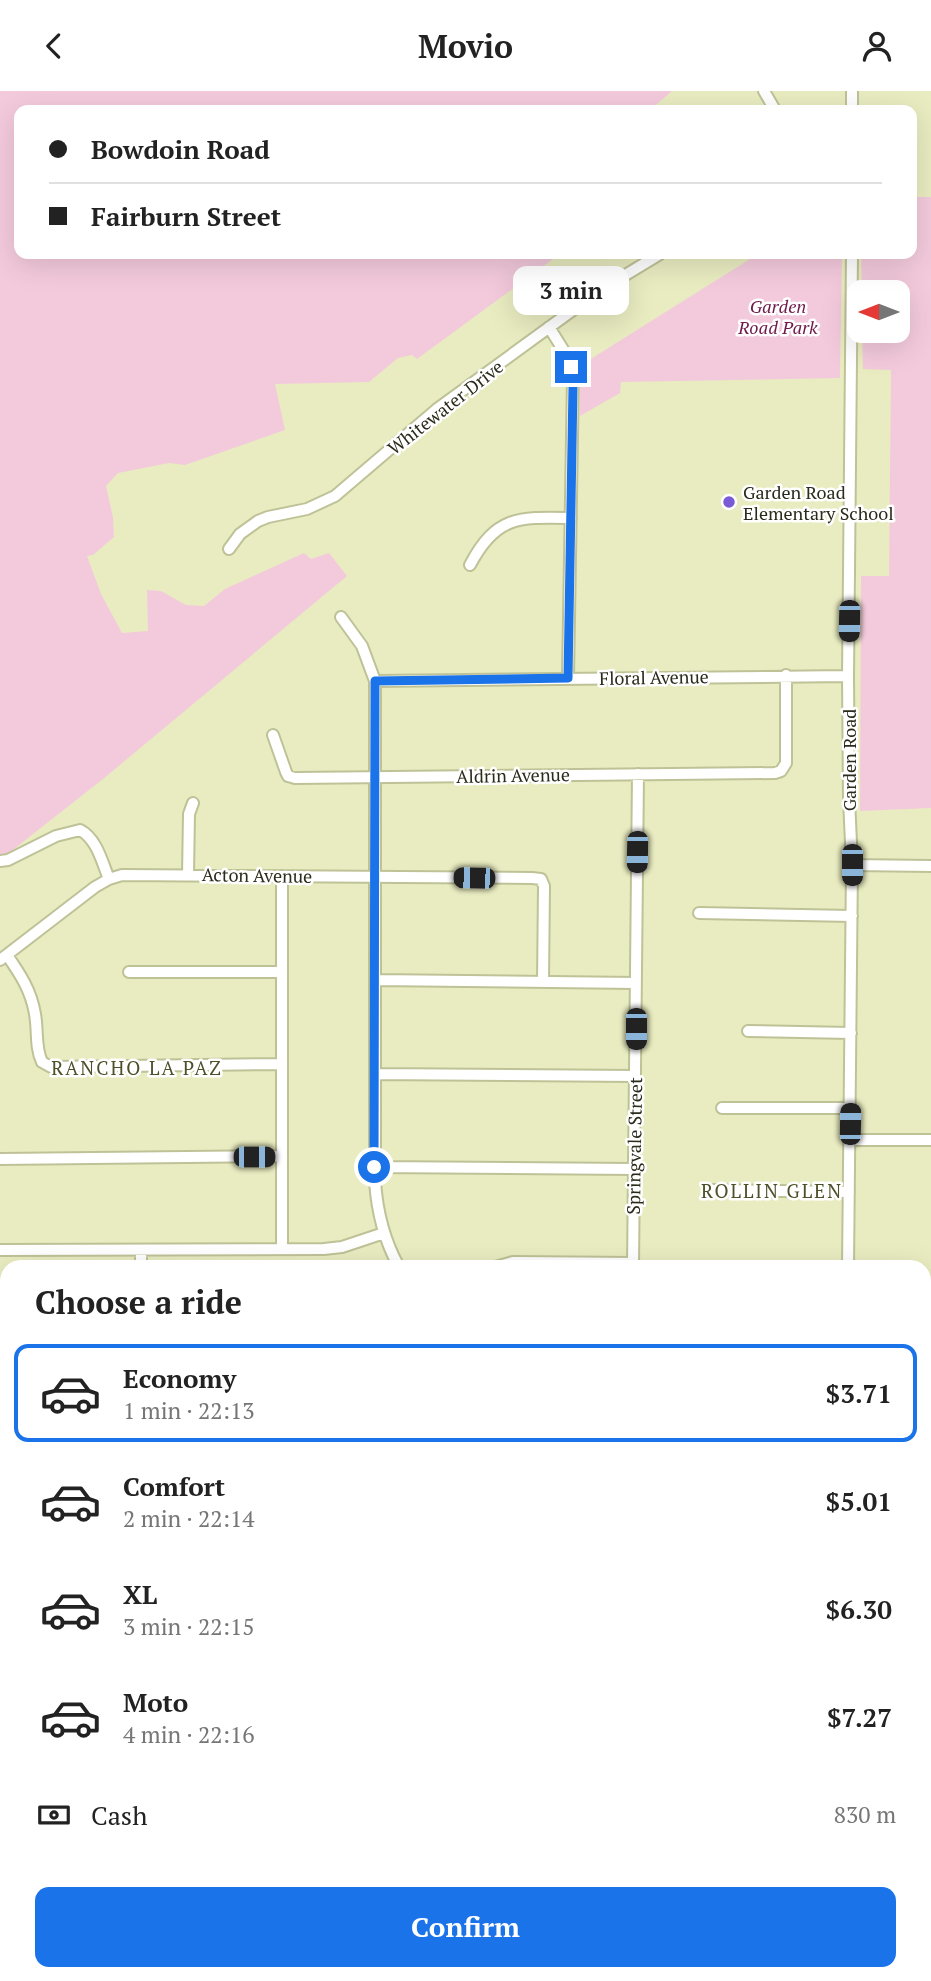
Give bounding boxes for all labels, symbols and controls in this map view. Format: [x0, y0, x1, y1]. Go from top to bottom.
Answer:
text: Movio [418, 25, 513, 67]
icon: back [35, 27, 73, 65]
icon: person [858, 27, 896, 65]
text: Bowdoin Road [91, 132, 270, 166]
text: Fairburn Street [91, 199, 281, 233]
callout: 3 min [513, 265, 629, 315]
text: 3 min [540, 275, 602, 306]
north arrow [847, 280, 910, 343]
map controls [847, 280, 910, 343]
park label: Garden Road Park [737, 294, 818, 339]
route end [555, 351, 587, 383]
street label: Whitewater Drive [382, 354, 508, 460]
place label: Garden Road Elementary School [743, 480, 894, 525]
marker: Garden Road Elementary School [721, 494, 737, 510]
car [839, 600, 860, 642]
street label: Floral Avenue [599, 664, 709, 690]
street label: Garden Road [837, 709, 861, 811]
street label: Aldrin Avenue [456, 762, 570, 788]
car [627, 831, 648, 873]
car [842, 844, 863, 886]
street label: Acton Avenue [202, 862, 312, 888]
car [453, 867, 496, 889]
car [626, 1008, 647, 1050]
district label: RANCHO LA PAZ [51, 1055, 223, 1080]
street label: Springvale Street [621, 1077, 647, 1215]
car [840, 1103, 861, 1145]
car [234, 1147, 276, 1168]
route start [358, 1151, 390, 1183]
district label: ROLLIN GLEN [701, 1178, 843, 1203]
text: Choose a ride [35, 1281, 242, 1323]
text: Economy [123, 1361, 236, 1395]
icon: car [39, 1362, 102, 1425]
text: $3.71 [826, 1376, 892, 1410]
text: 1 min · 22:13 [123, 1395, 255, 1426]
text: Comfort [123, 1469, 225, 1503]
icon: car [39, 1470, 102, 1533]
text: $5.01 [826, 1484, 892, 1518]
text: 2 min · 22:14 [123, 1503, 255, 1534]
text: XL [123, 1577, 157, 1611]
icon: car [39, 1578, 102, 1641]
text: $6.30 [826, 1592, 892, 1626]
text: 3 min · 22:15 [123, 1611, 255, 1642]
text: Moto [123, 1685, 188, 1719]
icon: car [39, 1686, 102, 1749]
text: $7.27 [827, 1700, 892, 1734]
text: 4 min · 22:16 [123, 1719, 255, 1750]
icon: cash [35, 1796, 73, 1834]
text: Cash [91, 1798, 147, 1832]
text: 830 m [834, 1799, 896, 1830]
button: Confirm [35, 1887, 896, 1967]

